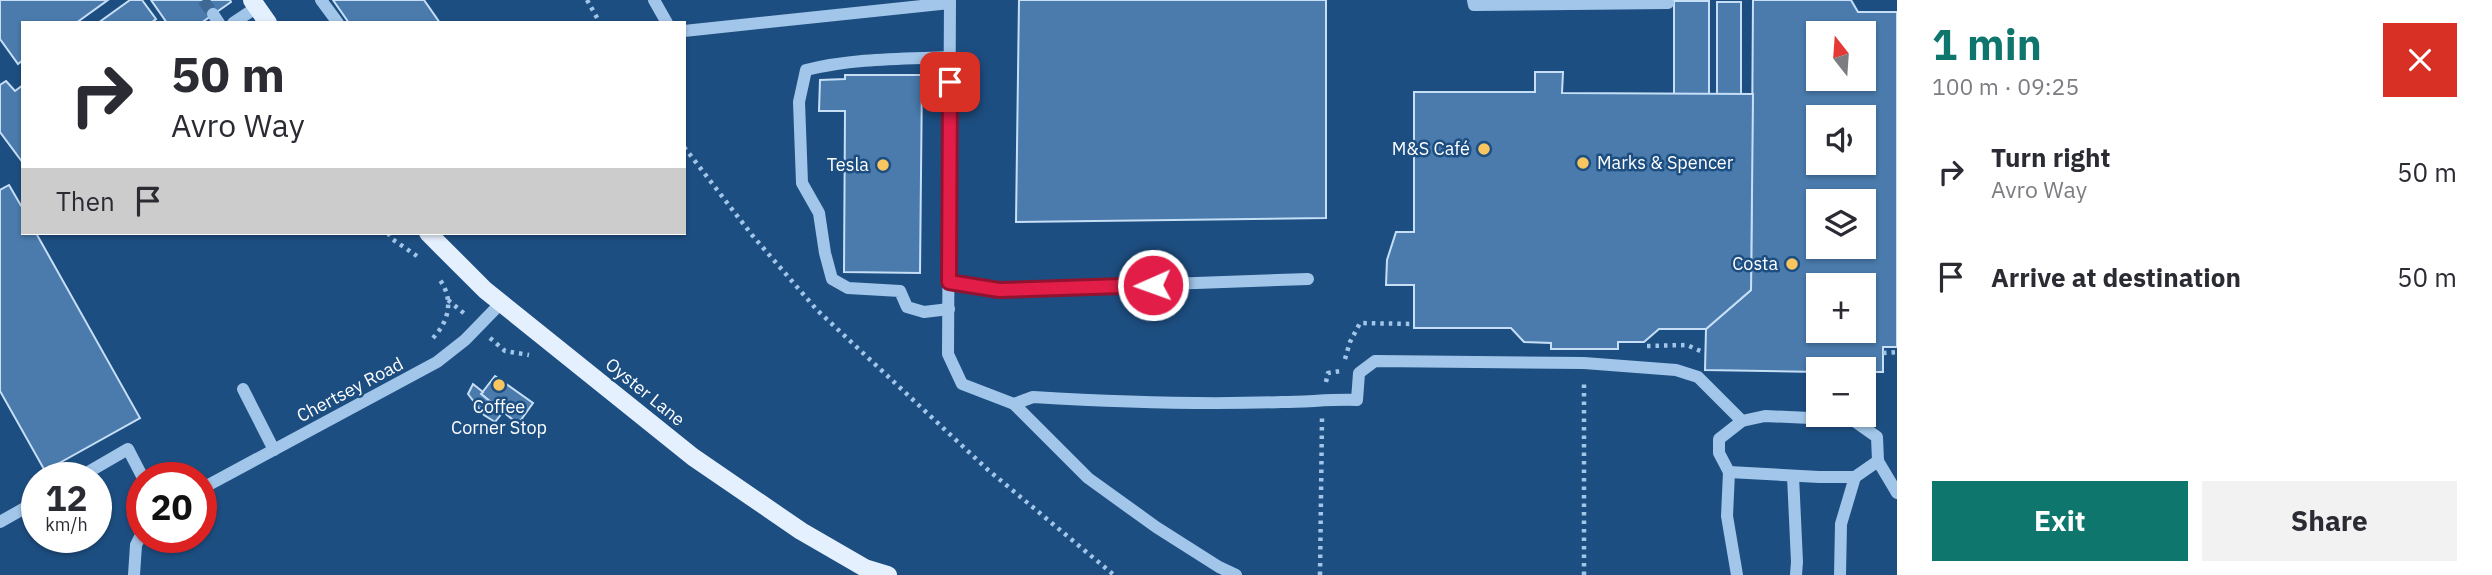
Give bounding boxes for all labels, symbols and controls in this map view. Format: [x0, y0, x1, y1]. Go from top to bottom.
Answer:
text: 1 min [1932, 17, 2042, 72]
north arrow [1806, 21, 1876, 91]
map controls [1806, 21, 1876, 427]
button: close [2383, 23, 2457, 97]
text: 50 m [171, 42, 285, 105]
icon: right [56, 49, 147, 140]
pin [920, 52, 980, 112]
icon: arrive [931, 63, 969, 101]
text: 100 m · 09:25 [1932, 71, 2079, 101]
text: Avro Way [171, 104, 305, 146]
button: sound [1806, 105, 1876, 175]
place label: M&S Café [1392, 137, 1470, 160]
text: Turn right [1991, 140, 2110, 174]
marker: M&S Café [1476, 141, 1492, 157]
place label: Marks & Spencer [1597, 151, 1734, 174]
place label: Tesla [827, 153, 869, 176]
icon: right [1932, 153, 1970, 191]
marker: Marks & Spencer [1575, 155, 1591, 171]
text: 50 m [2397, 155, 2457, 189]
marker: Tesla [875, 157, 891, 173]
text: Avro Way [1991, 174, 2087, 204]
icon: arrive [129, 182, 167, 220]
text: Then [56, 184, 115, 218]
button: layers [1806, 189, 1876, 259]
position arrow [1116, 248, 1190, 322]
place label: Costa [1732, 252, 1778, 275]
marker: Costa [1784, 256, 1800, 272]
icon: arrive [1932, 258, 1970, 296]
text: Arrive at destination [1991, 260, 2241, 294]
text: 50 m [2397, 260, 2457, 294]
button: + [1806, 273, 1876, 343]
street label: Chertsey Road [293, 352, 407, 427]
street label: Oyster Lane [601, 352, 690, 431]
button: − [1806, 357, 1876, 427]
marker: Coffee Corner Stop [491, 377, 507, 393]
place label: Coffee Corner Stop [451, 395, 547, 439]
speed limit sign: 20 [126, 462, 217, 553]
text: 12 [45, 475, 88, 521]
button: Exit [1932, 481, 2188, 561]
button: Share [2202, 481, 2457, 561]
text: km/h [45, 513, 88, 536]

